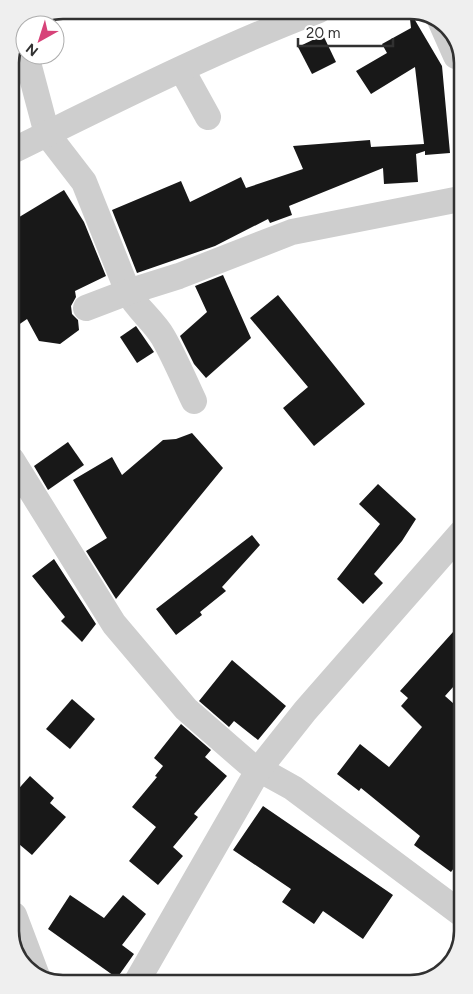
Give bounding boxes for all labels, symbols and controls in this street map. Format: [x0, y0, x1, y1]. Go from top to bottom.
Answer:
north arrow [15, 15, 65, 65]
scale bar [298, 15, 393, 47]
text: 20 m [306, 24, 340, 42]
text: N [23, 40, 42, 60]

